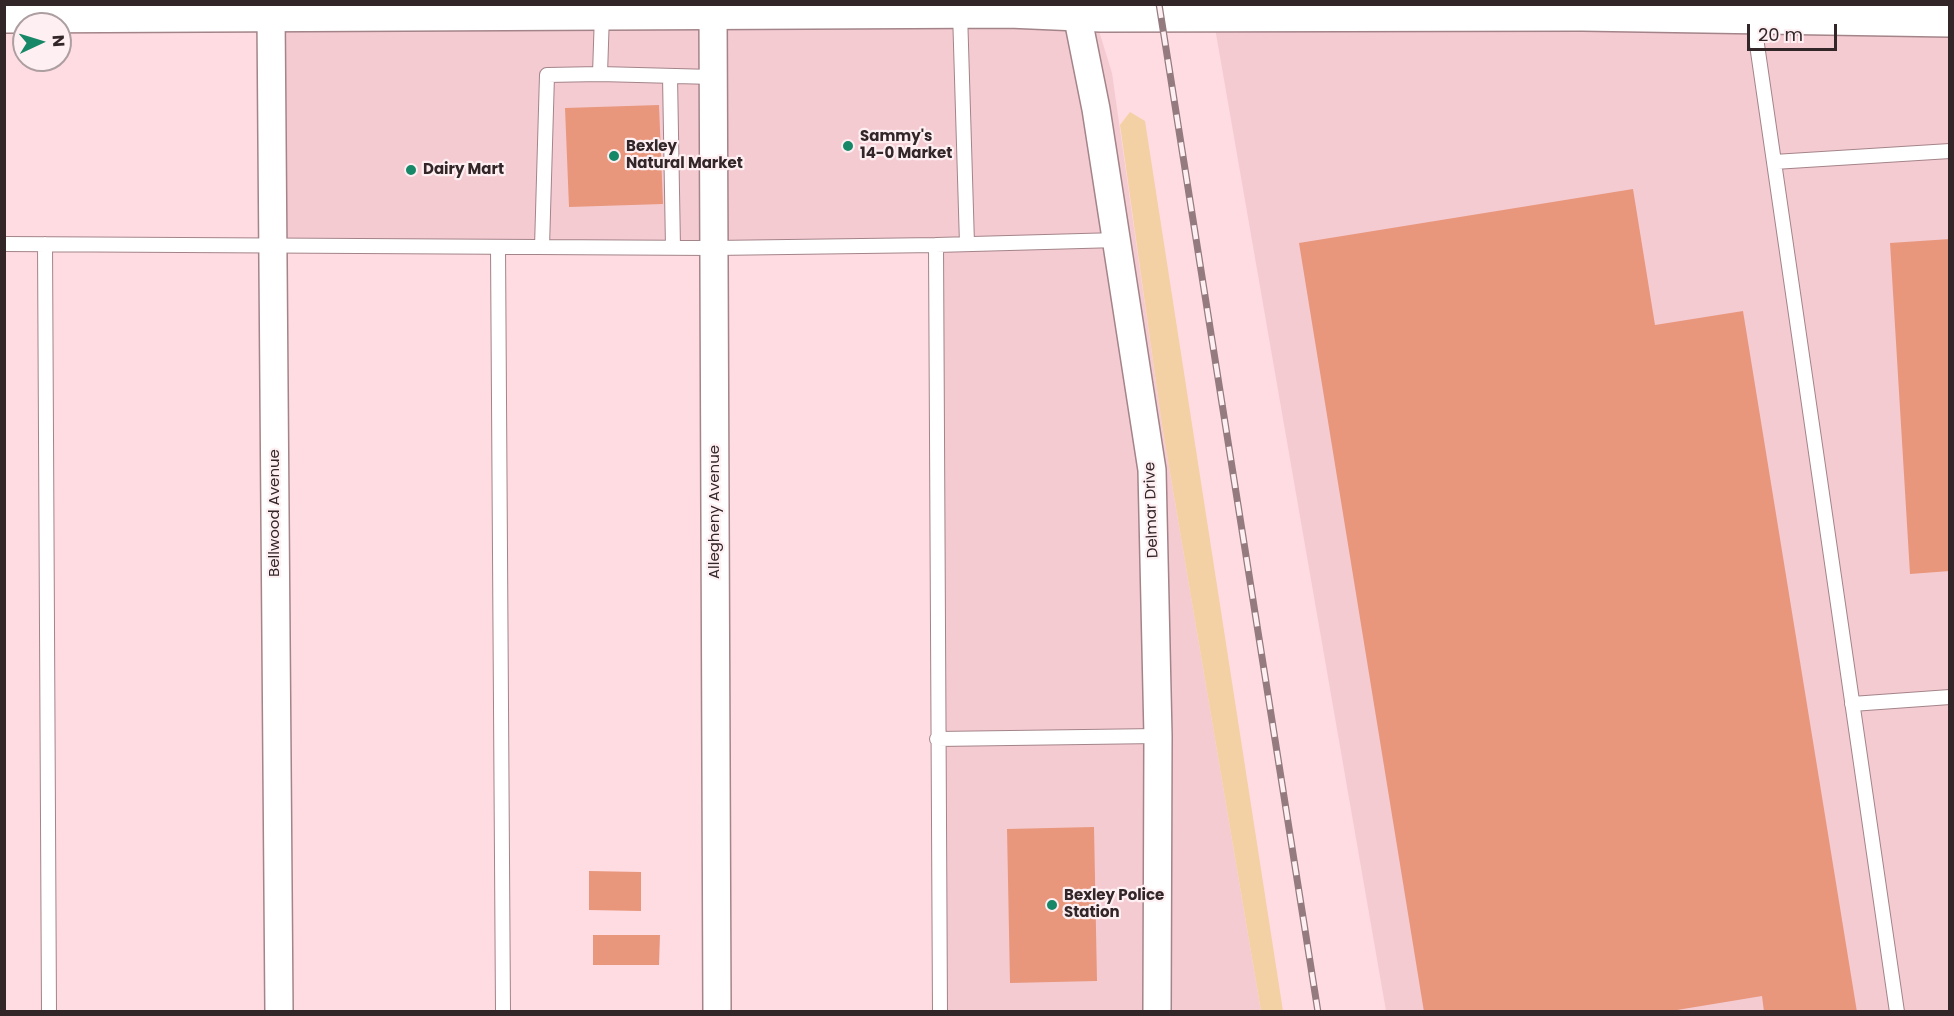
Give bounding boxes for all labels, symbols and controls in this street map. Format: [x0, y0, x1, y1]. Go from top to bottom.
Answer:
north arrow [12, 12, 72, 72]
scale bar [1750, 12, 1840, 50]
text: 20 m [1758, 22, 1803, 47]
text: N [47, 34, 70, 48]
place label: Sammy's 14-0 Market [860, 128, 952, 163]
place label: Bexley Natural Market [626, 138, 743, 173]
marker: Sammy's 14-0 Market [841, 139, 855, 153]
marker: Bexley Natural Market [607, 149, 621, 163]
place label: Dairy Mart [423, 161, 504, 179]
marker: Dairy Mart [404, 163, 418, 177]
street label: Allegheny Avenue [706, 445, 724, 579]
street label: Bellwood Avenue [266, 449, 284, 577]
street label: Delmar Drive [1141, 462, 1163, 558]
place label: Bexley Police Station [1064, 887, 1164, 922]
marker: Bexley Police Station [1045, 898, 1059, 912]

